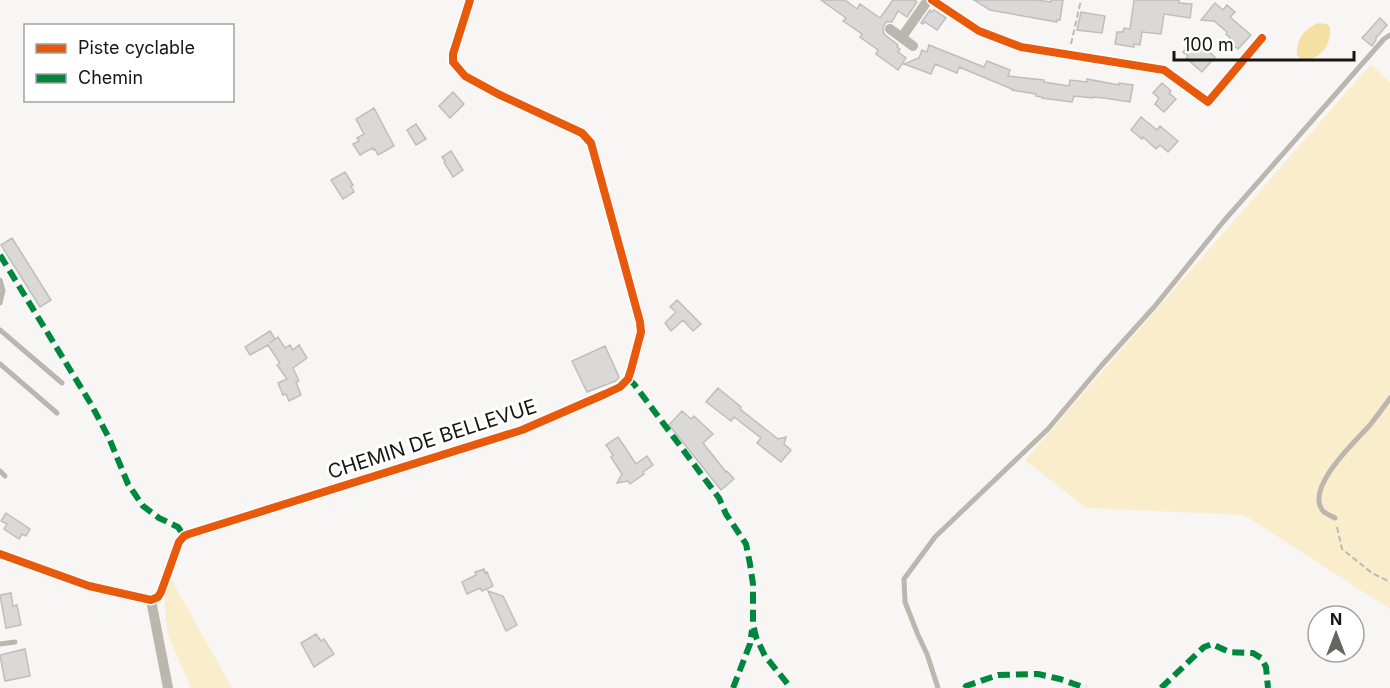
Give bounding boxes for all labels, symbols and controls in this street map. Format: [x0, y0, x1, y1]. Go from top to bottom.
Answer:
legend [24, 24, 234, 102]
scale bar [1174, 24, 1354, 62]
text: 100 m [1183, 34, 1234, 55]
text: Piste cyclable [78, 37, 195, 58]
text: Chemin [78, 67, 143, 88]
street label: CHEMIN DE BELLEVUE [325, 394, 539, 484]
north arrow [1306, 604, 1366, 664]
text: N [1330, 609, 1342, 629]

